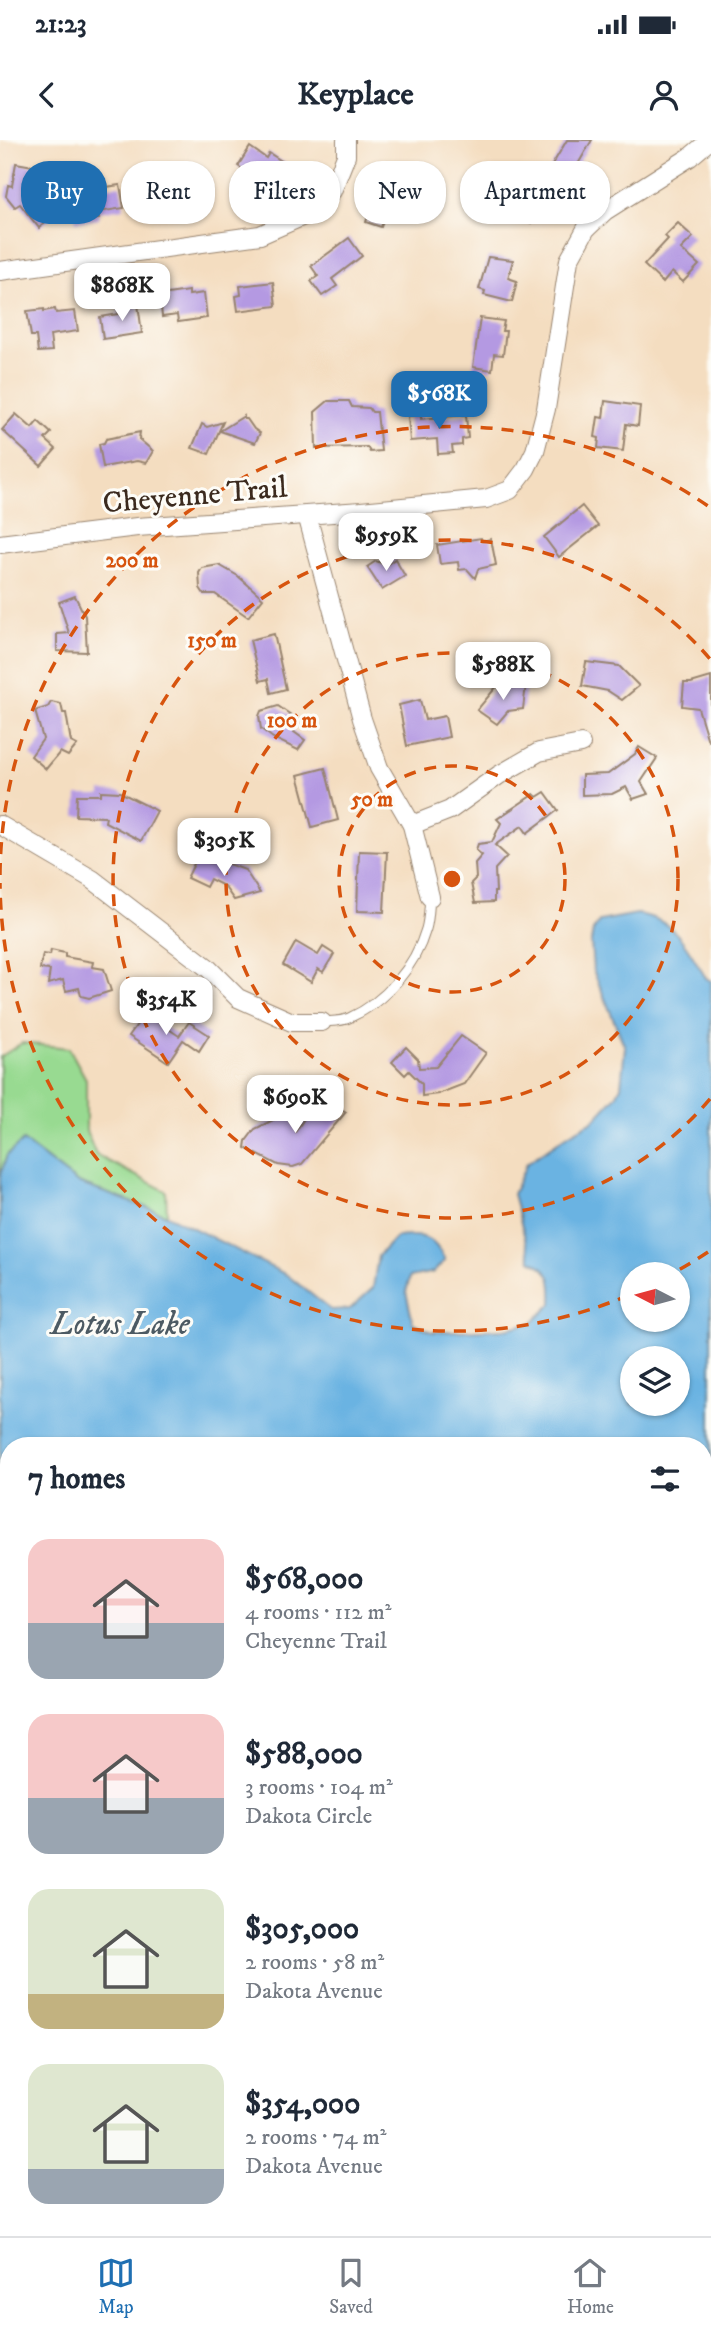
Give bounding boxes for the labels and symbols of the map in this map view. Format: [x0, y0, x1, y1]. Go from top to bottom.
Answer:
pin: $868K [73, 264, 171, 323]
pin: $568K [390, 372, 488, 431]
street label: Cheyenne Trail [101, 470, 289, 522]
pin: $959K [337, 514, 435, 573]
text: 200 m [105, 548, 159, 574]
text: 150 m [187, 628, 237, 654]
pin: $588K [454, 643, 552, 702]
text: 100 m [267, 708, 317, 734]
text: 50 m [350, 787, 393, 813]
pin: $305K [175, 818, 273, 878]
centre of rings [440, 867, 464, 891]
pin: $354K [117, 978, 215, 1037]
pin: $690K [246, 1076, 344, 1135]
north arrow [620, 1262, 690, 1332]
water label: Lotus Lake [49, 1305, 191, 1345]

